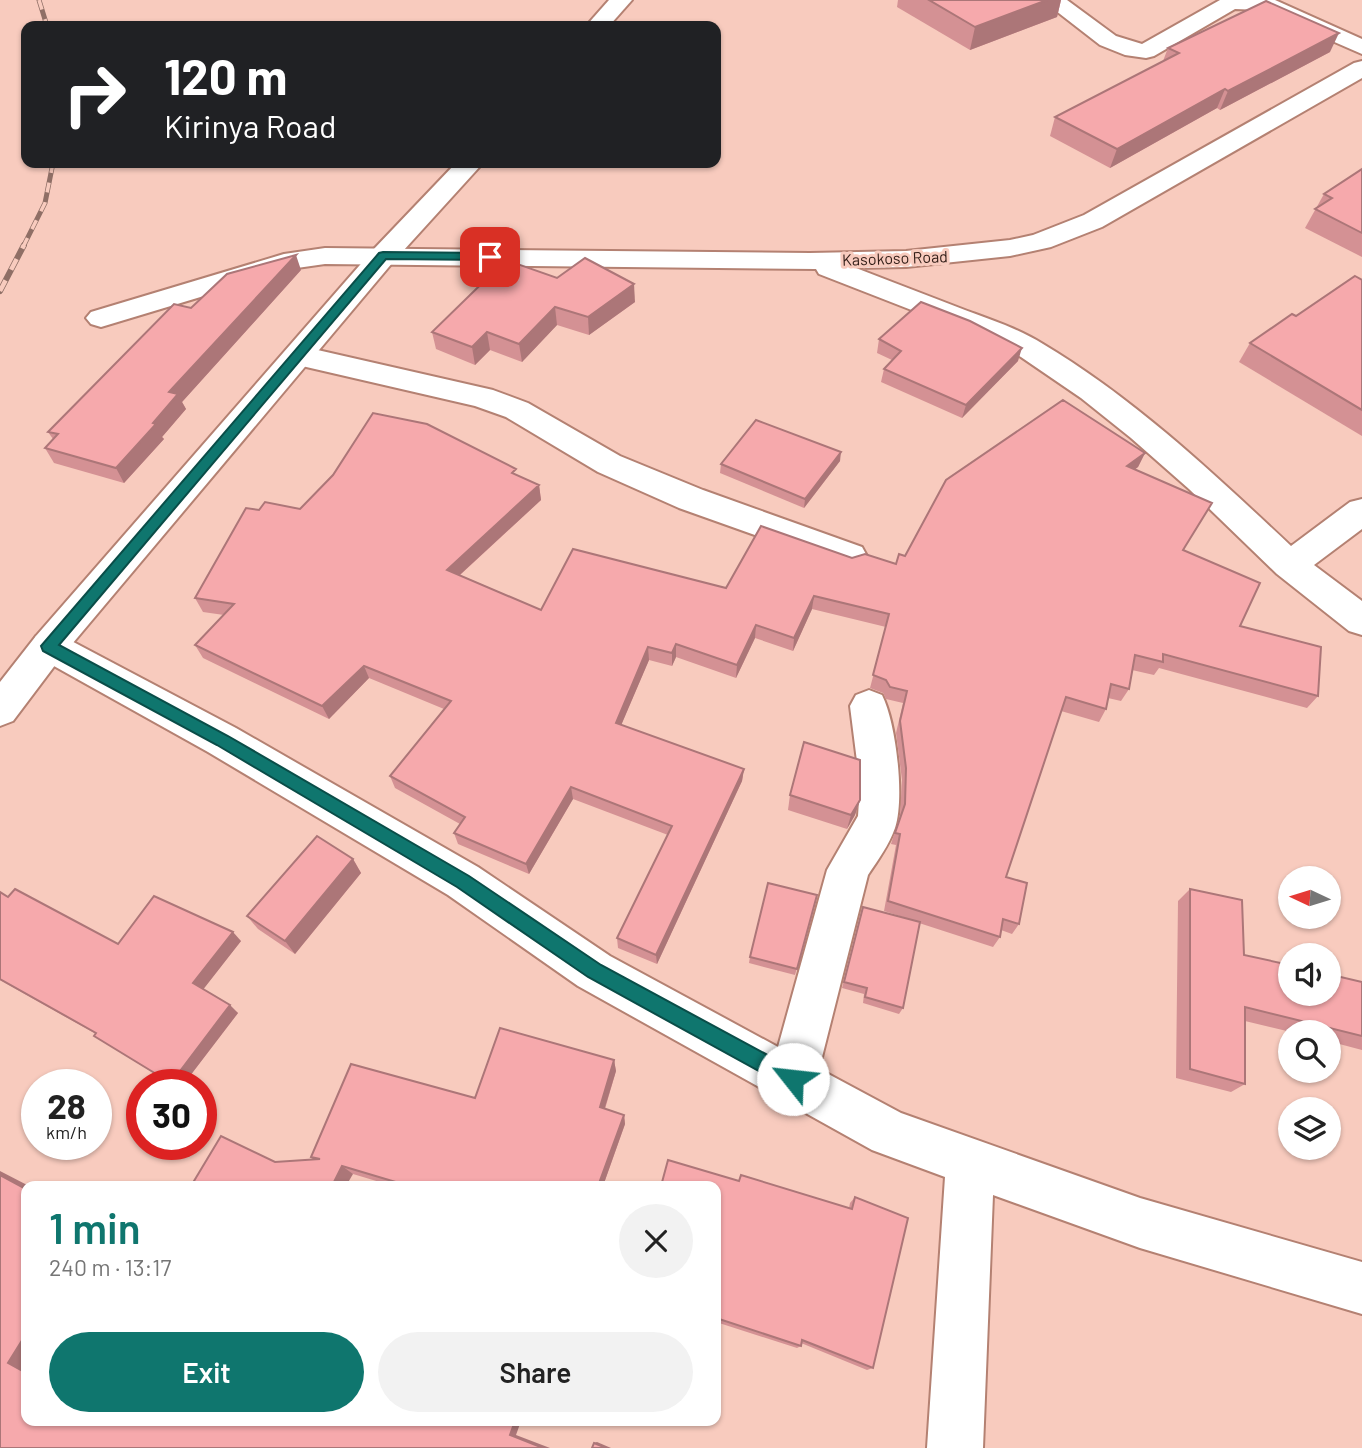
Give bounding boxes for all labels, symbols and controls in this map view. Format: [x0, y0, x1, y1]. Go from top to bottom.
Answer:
text: 120 m [164, 46, 287, 105]
icon: right [49, 49, 140, 140]
text: Kirinya Road [164, 106, 336, 144]
pin [460, 227, 520, 287]
icon: arrive [471, 238, 509, 276]
street label: Kasokoso Road [842, 246, 948, 269]
north arrow [1278, 866, 1340, 929]
map controls [1278, 866, 1341, 1160]
button: sound [1278, 943, 1341, 1006]
button: search [1278, 1020, 1341, 1083]
position arrow [756, 1042, 830, 1116]
speed limit sign: 30 [126, 1069, 217, 1160]
text: 28 [47, 1084, 86, 1126]
button: layers [1278, 1097, 1341, 1160]
text: km/h [46, 1121, 87, 1143]
text: 1 min [49, 1202, 141, 1252]
button: close [619, 1204, 693, 1278]
text: 240 m · 13:17 [49, 1253, 171, 1281]
button: Exit [49, 1332, 364, 1412]
button: Share [378, 1332, 693, 1412]

